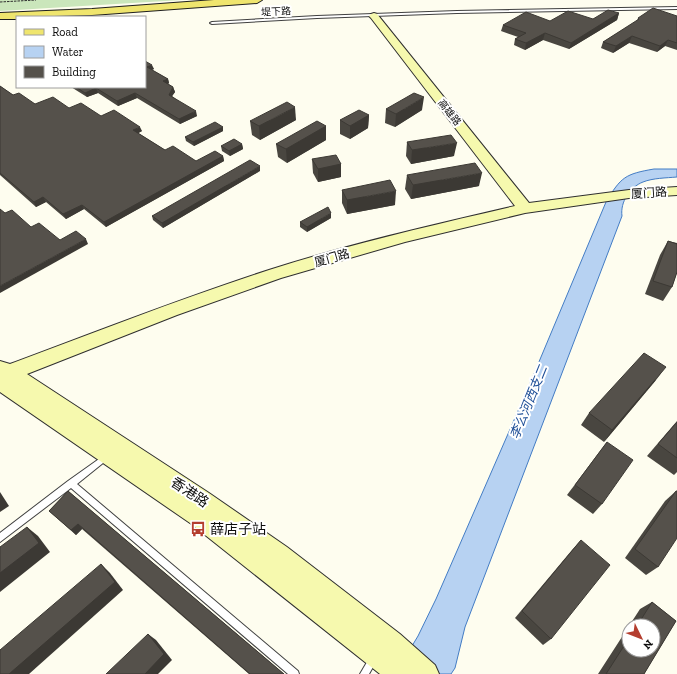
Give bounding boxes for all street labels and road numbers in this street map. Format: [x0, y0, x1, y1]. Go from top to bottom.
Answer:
street label: 堤下路 [261, 5, 291, 19]
street label: 高雄路 [435, 97, 463, 128]
street label: 厦门路 [631, 185, 667, 201]
street label: 厦门路 [313, 246, 351, 270]
street label: 香港路 [168, 474, 212, 511]

